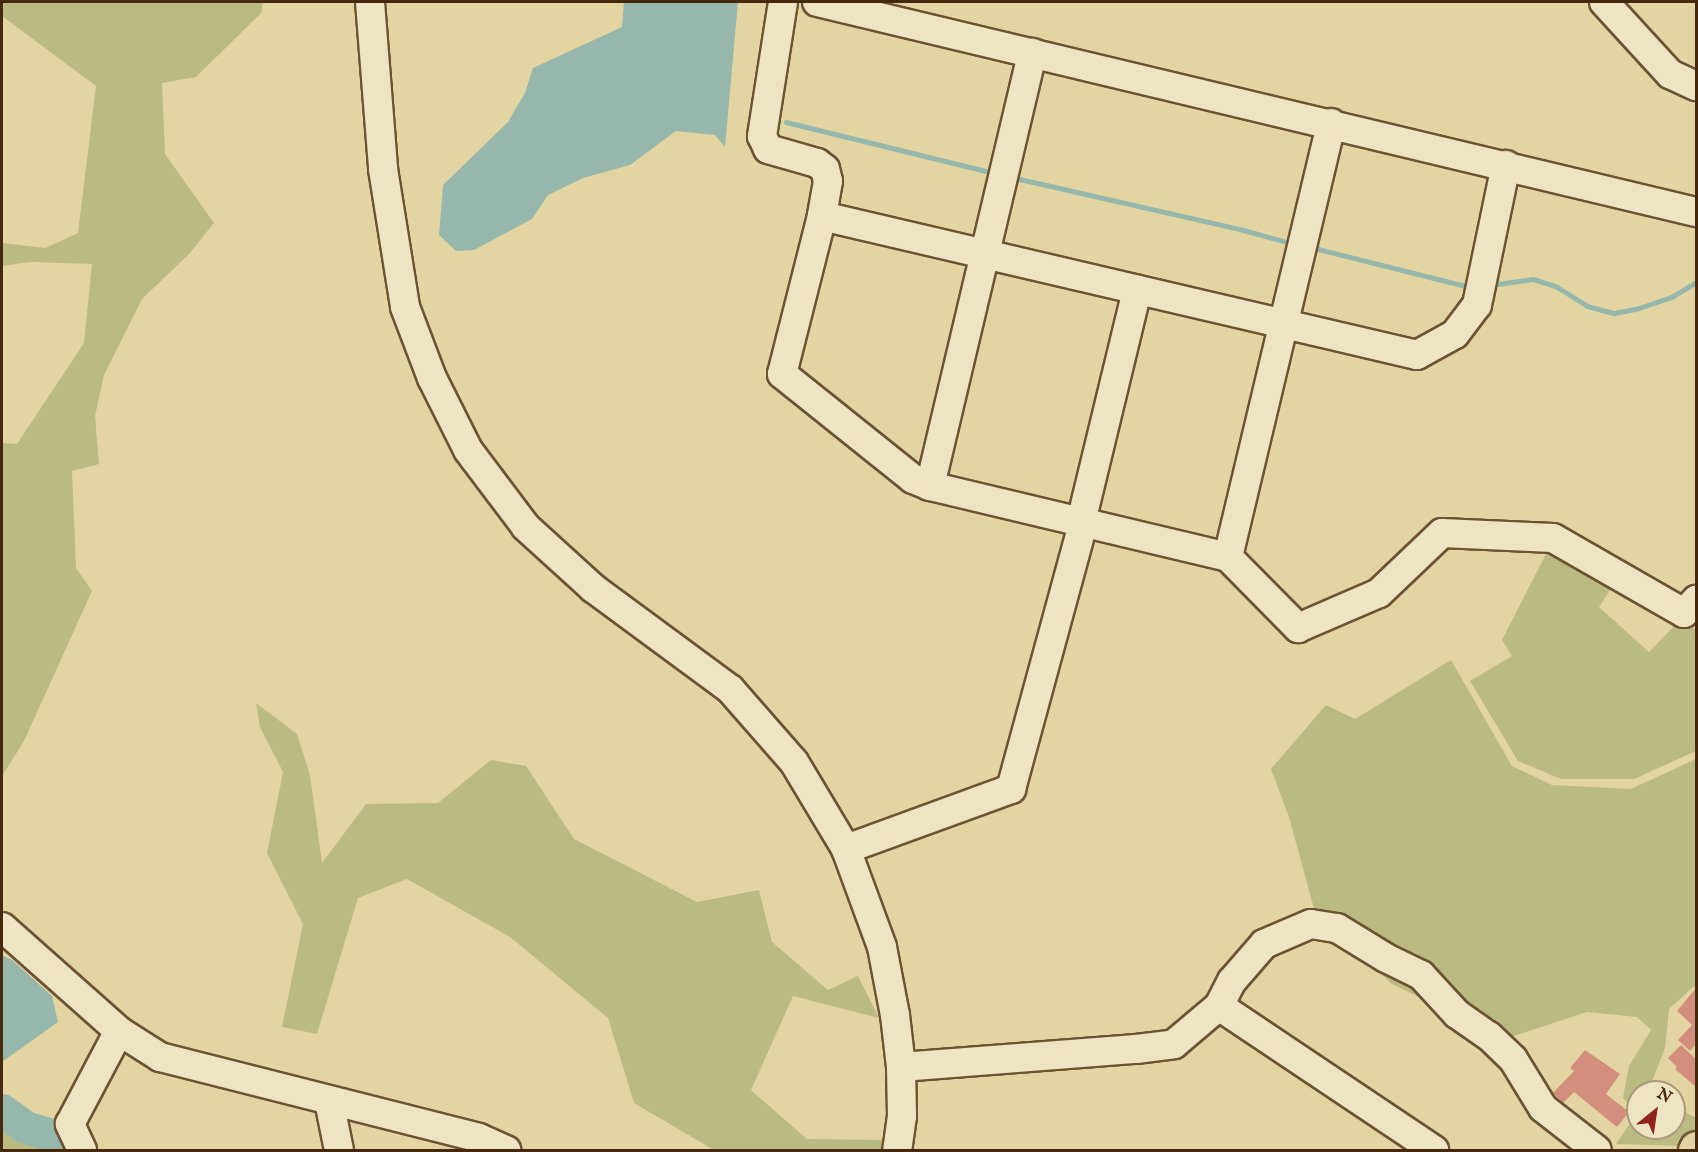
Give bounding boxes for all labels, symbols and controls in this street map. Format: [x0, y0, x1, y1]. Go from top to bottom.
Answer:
north arrow [1626, 1080, 1686, 1140]
text: N [1653, 1084, 1675, 1108]

